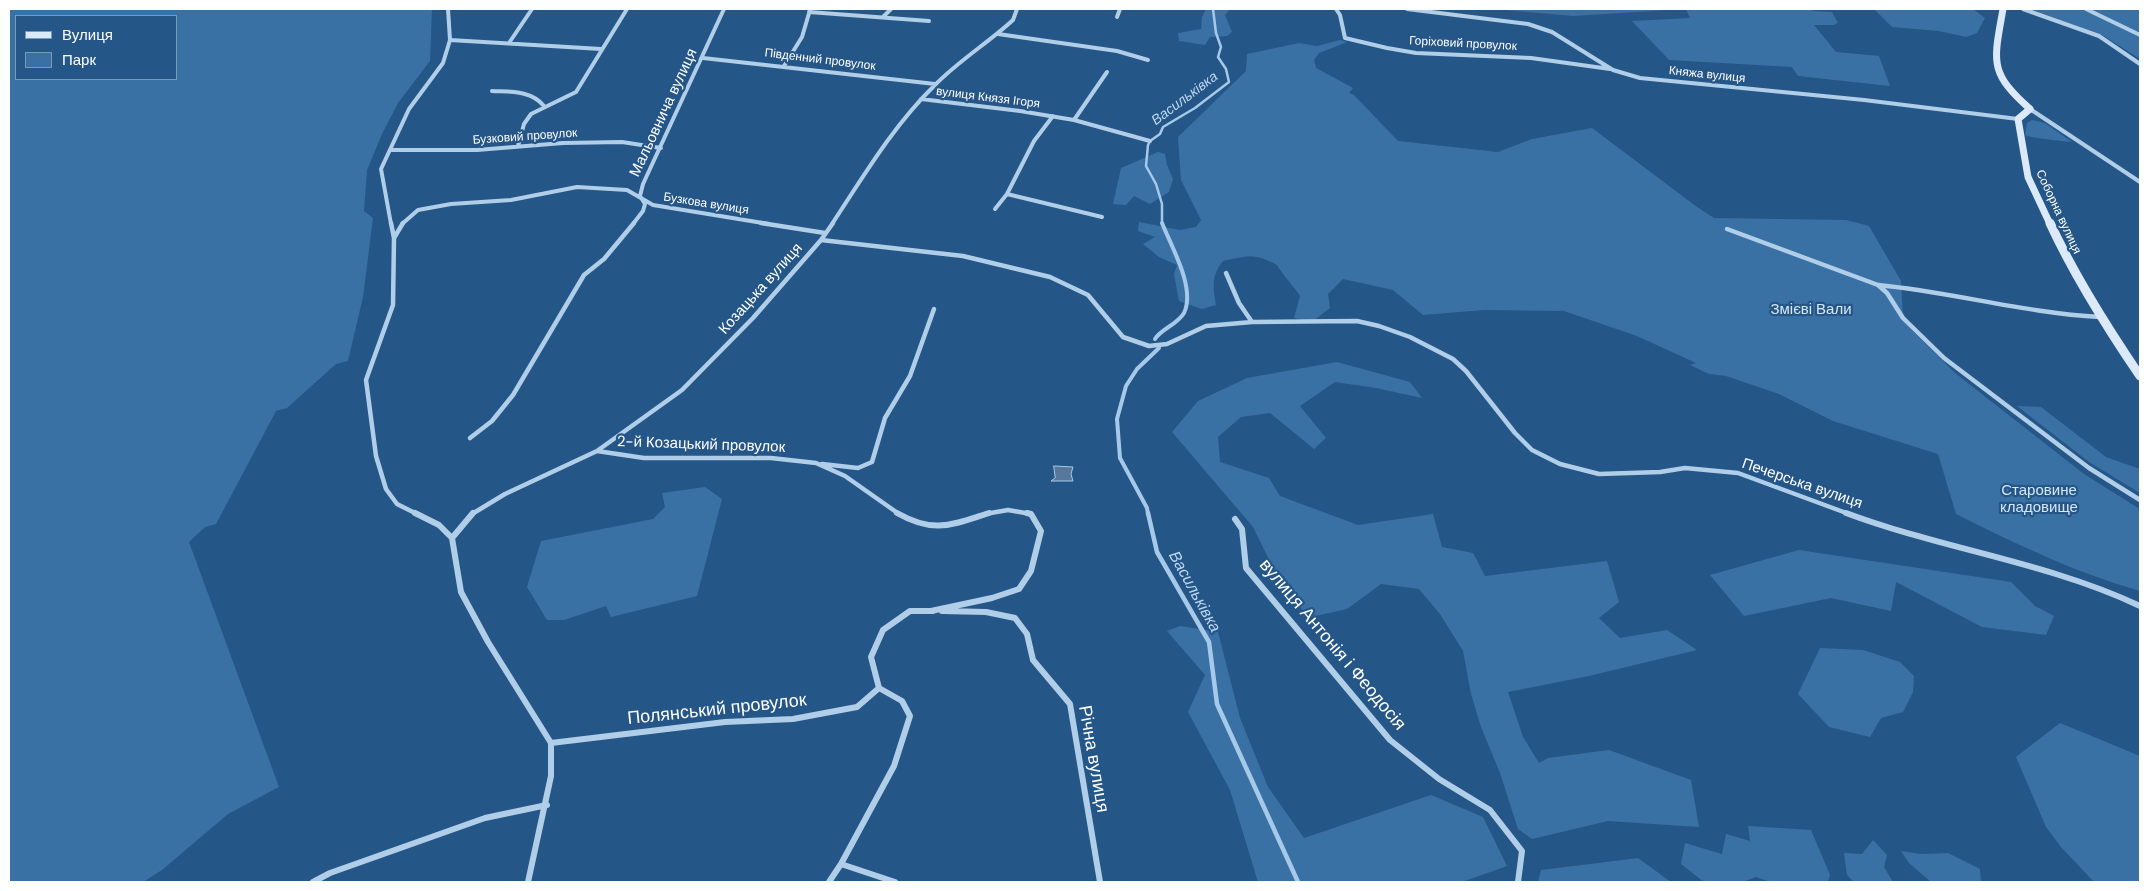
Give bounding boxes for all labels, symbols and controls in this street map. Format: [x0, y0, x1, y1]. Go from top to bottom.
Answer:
legend [15, 15, 178, 80]
text: Вулиця [62, 25, 113, 45]
street label: Горіховий провулок [1409, 34, 1517, 54]
street label: Мальовнича вулиця [626, 46, 702, 180]
street label: Південний провулок [764, 46, 876, 74]
text: Парк [62, 50, 96, 70]
street label: Княжа вулиця [1668, 64, 1746, 86]
water label: Васильківка [1149, 69, 1221, 129]
street label: вулиця Князя Ігоря [935, 84, 1041, 112]
street label: Бузковий провулок [472, 126, 578, 148]
street label: Соборна вулиця [2032, 168, 2084, 256]
street label: Бузкова вулиця [662, 190, 750, 218]
street label: Козацька вулиця [715, 240, 807, 338]
park label: Змієві Вали [1770, 301, 1852, 319]
street label: 2-й Козацький провулок [617, 433, 785, 457]
street label: Печерська вулиця [1739, 455, 1865, 513]
park label: Старовине кладовище [2000, 482, 2078, 517]
water label: Васильківка [1164, 548, 1224, 636]
street label: вулиця Антонія і Феодосія [1254, 555, 1410, 735]
street label: Полянський провулок [626, 690, 808, 730]
street label: Річна вулиця [1073, 704, 1113, 814]

